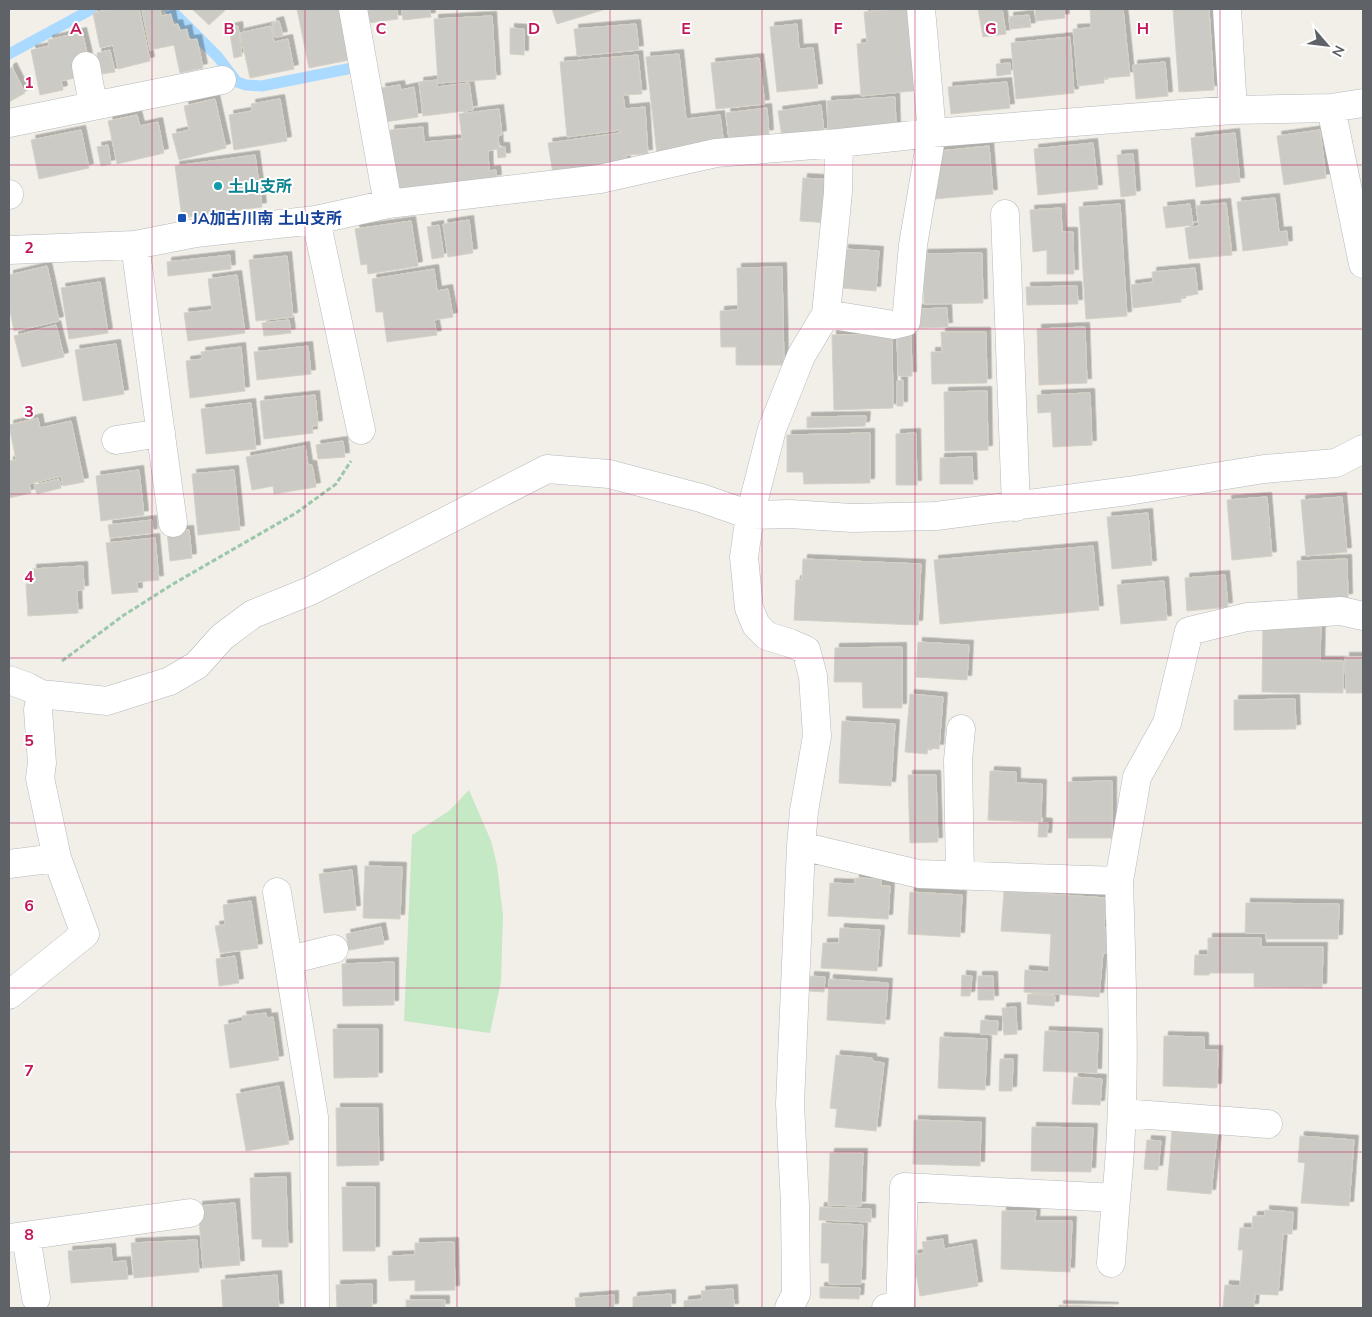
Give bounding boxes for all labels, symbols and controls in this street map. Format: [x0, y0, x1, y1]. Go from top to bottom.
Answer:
text: A [70, 18, 82, 40]
text: B [223, 18, 235, 40]
text: C [376, 18, 387, 40]
text: D [528, 18, 540, 40]
text: E [681, 18, 691, 40]
text: F [834, 18, 843, 40]
text: G [985, 18, 997, 40]
text: H [1137, 18, 1149, 40]
north arrow [1302, 20, 1352, 70]
text: N [1327, 42, 1349, 60]
text: 1 [24, 72, 34, 94]
place label: 土山支所 [228, 176, 292, 198]
marker: 土山支所 [212, 180, 224, 192]
place label: JA加古川南 土山支所 [191, 208, 342, 230]
marker: JA加古川南 土山支所 [176, 212, 188, 224]
text: 2 [24, 237, 34, 259]
text: 3 [24, 401, 34, 423]
text: 4 [24, 566, 34, 588]
text: 5 [24, 730, 34, 752]
text: 6 [24, 895, 34, 917]
text: 7 [24, 1060, 34, 1082]
text: 8 [24, 1224, 34, 1246]

